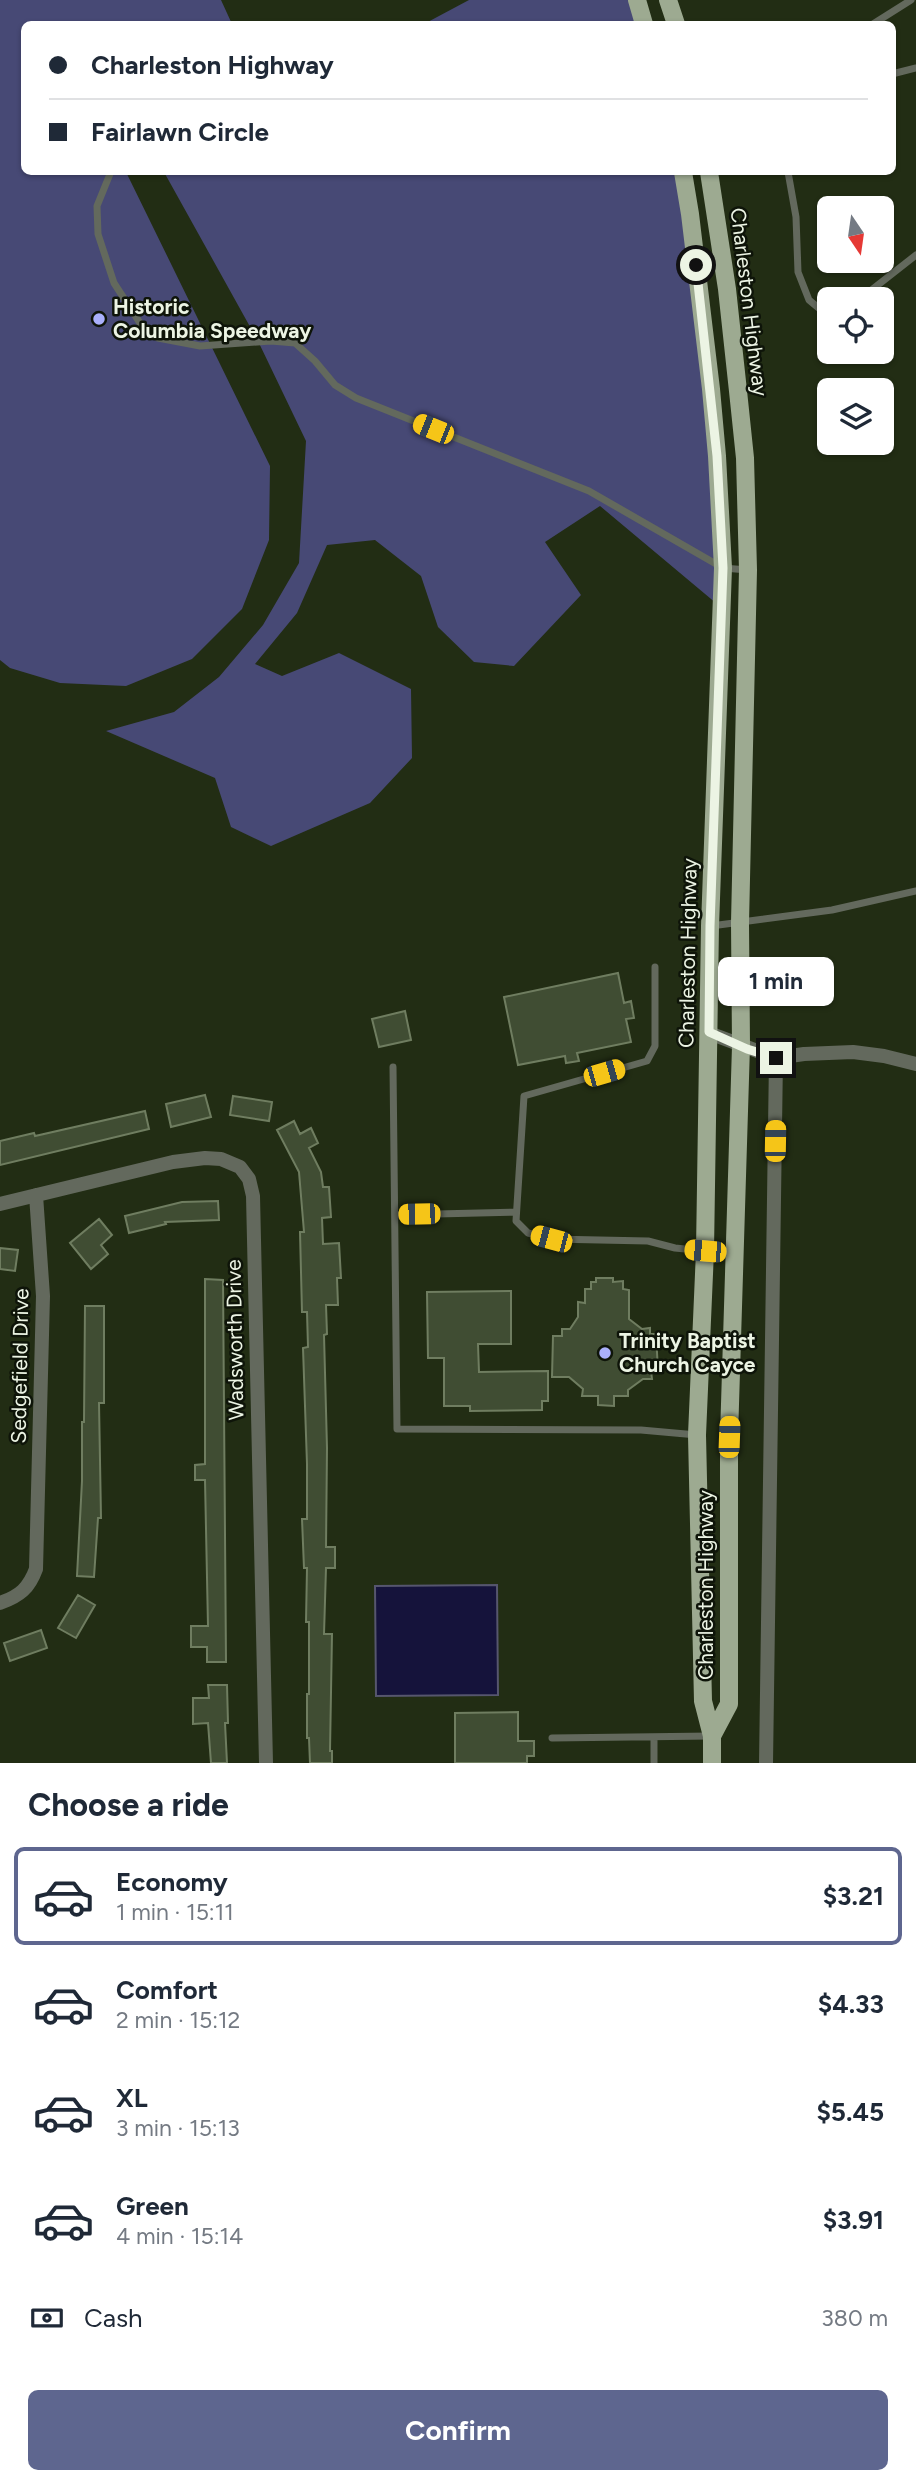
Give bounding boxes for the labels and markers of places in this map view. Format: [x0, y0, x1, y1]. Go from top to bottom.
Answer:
place label: Historic Columbia Speedway [113, 294, 312, 343]
marker: Historic Columbia Speedway [91, 311, 107, 327]
place label: Trinity Baptist Church Cayce [619, 1328, 756, 1377]
marker: Trinity Baptist Church Cayce [597, 1345, 613, 1361]

